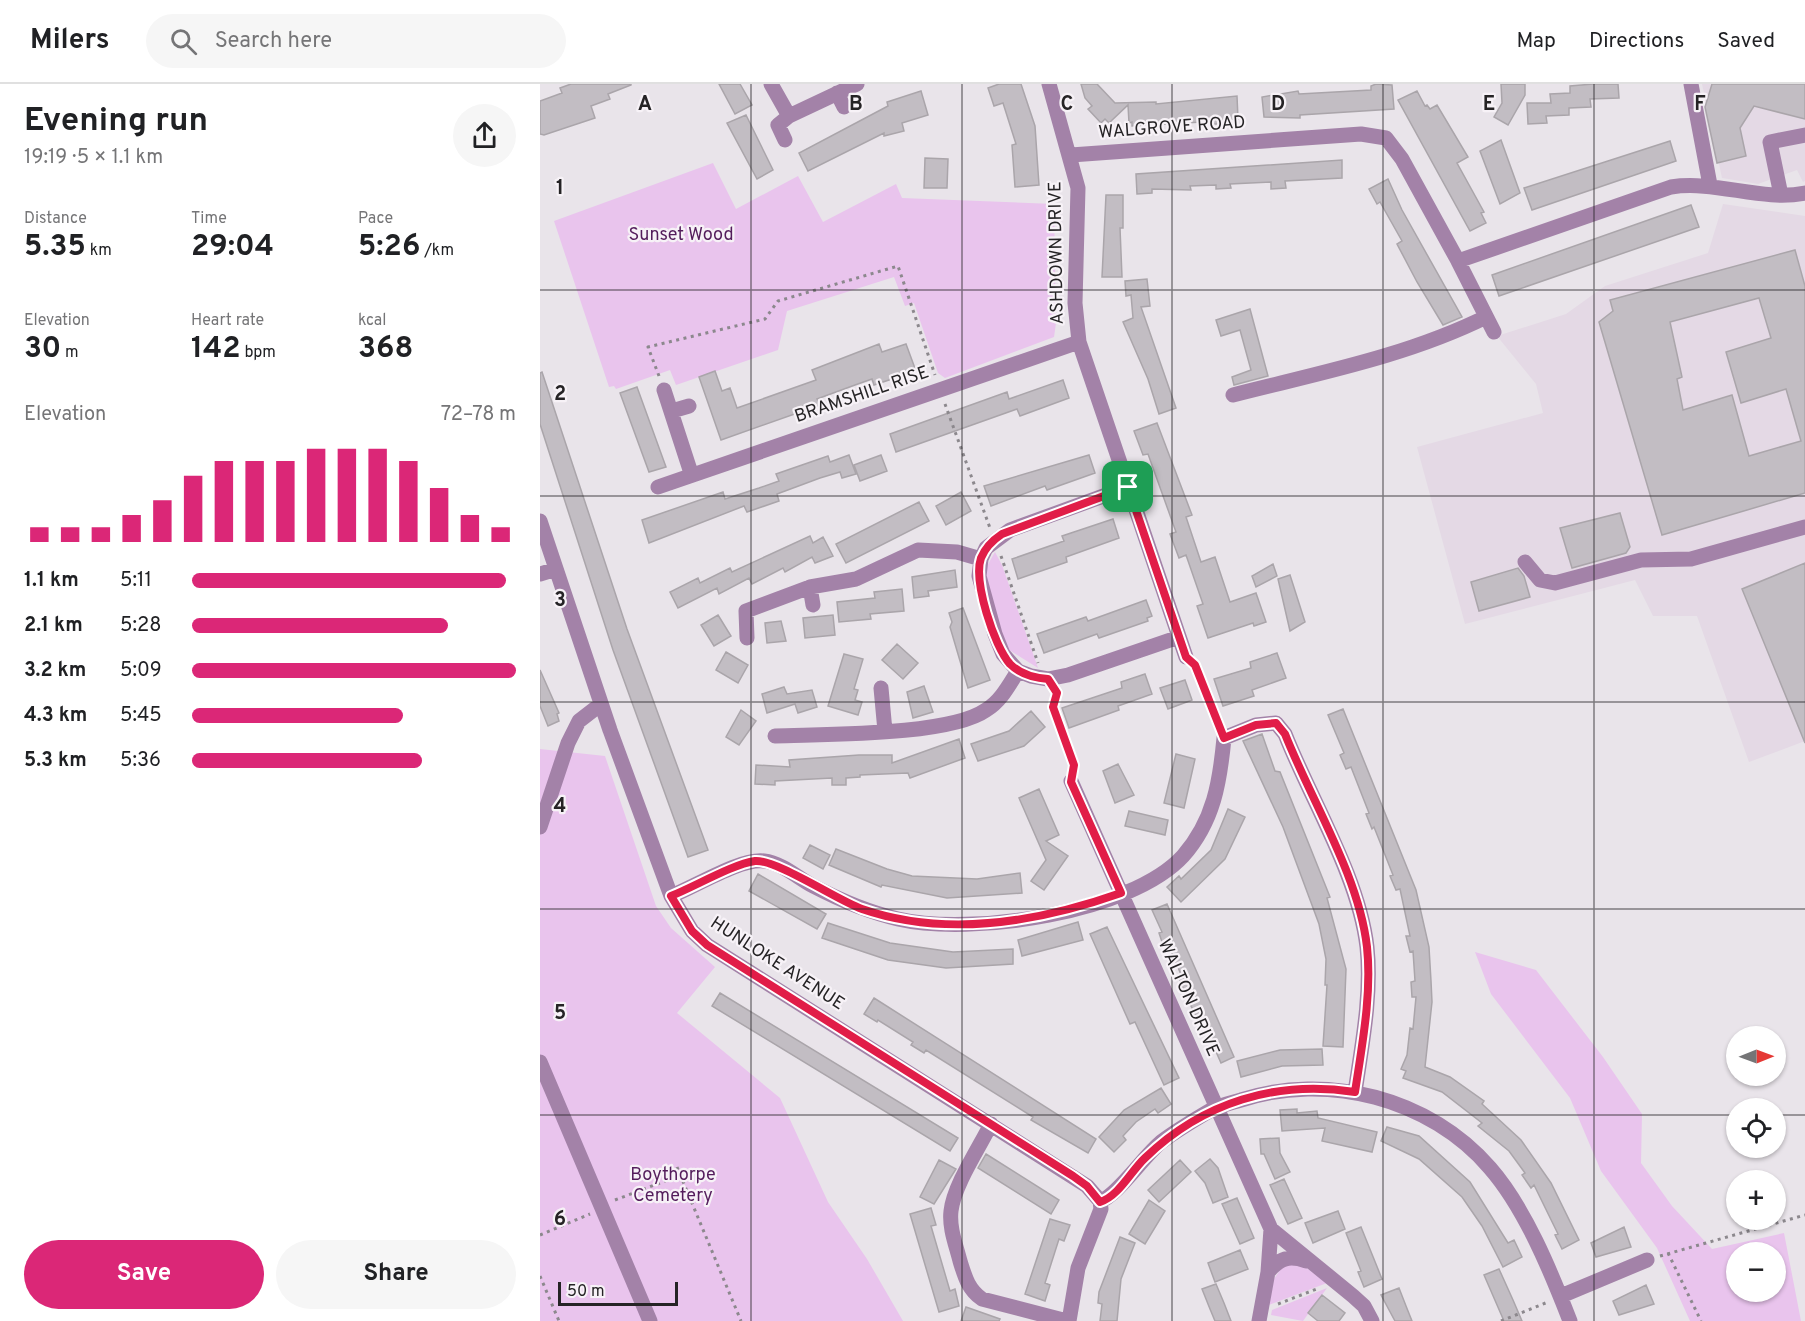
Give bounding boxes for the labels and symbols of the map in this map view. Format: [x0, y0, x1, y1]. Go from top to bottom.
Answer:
text: A [638, 92, 652, 118]
text: B [849, 92, 863, 118]
text: C [1061, 92, 1073, 118]
text: D [1271, 92, 1285, 118]
text: E [1483, 92, 1495, 118]
text: F [1694, 92, 1706, 118]
street label: WALGROVE ROAD [1098, 111, 1246, 145]
text: 1 [556, 176, 564, 202]
street label: ASHDOWN DRIVE [1044, 181, 1070, 325]
park label: Sunset Wood [628, 224, 734, 247]
street label: BRAMSHILL RISE [792, 361, 932, 429]
text: 2 [554, 382, 566, 408]
pin [1102, 461, 1153, 512]
text: 3 [554, 588, 566, 614]
text: 4 [554, 794, 566, 820]
street label: HUNLOKE AVENUE [706, 912, 848, 1016]
street label: WALTON DRIVE [1152, 936, 1224, 1060]
text: 5 [554, 1001, 566, 1027]
north arrow [1726, 1026, 1786, 1086]
park label: Boythorpe Cemetery [630, 1164, 716, 1208]
text: 6 [554, 1207, 566, 1233]
scale bar [558, 1279, 678, 1306]

